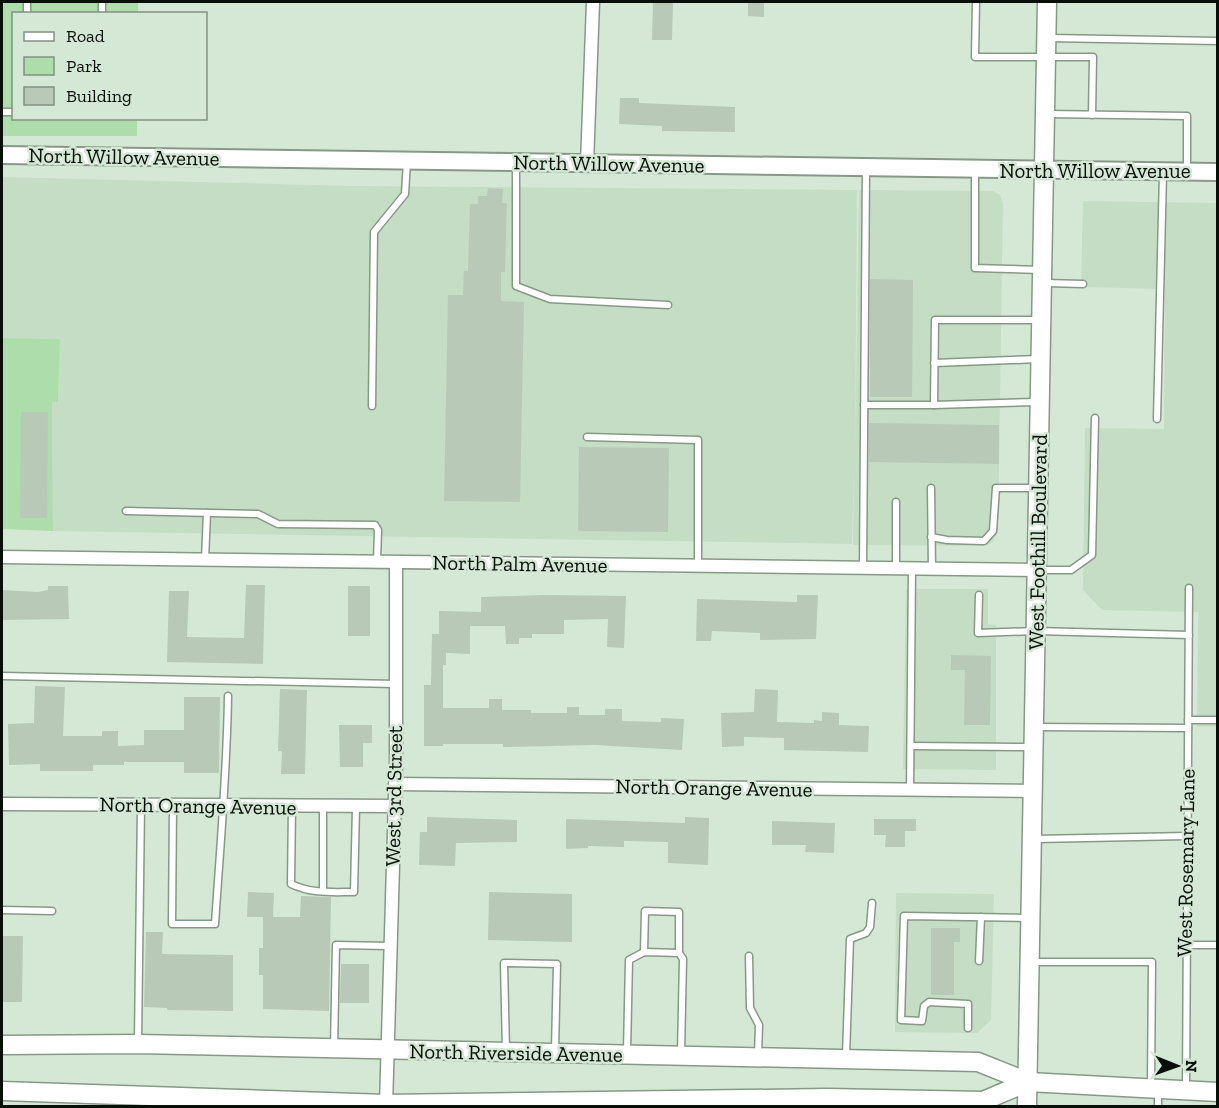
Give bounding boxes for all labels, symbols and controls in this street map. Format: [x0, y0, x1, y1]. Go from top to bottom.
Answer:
legend [12, 12, 207, 120]
text: Road [66, 25, 105, 47]
text: Park [66, 55, 102, 77]
text: Building [66, 85, 132, 107]
street label: North Willow Avenue [28, 142, 220, 171]
street label: North Willow Avenue [513, 149, 705, 178]
street label: North Willow Avenue [999, 158, 1191, 183]
street label: West Foothill Boulevard [1023, 433, 1052, 650]
street label: North Palm Avenue [432, 549, 608, 578]
street label: West 3rd Street [380, 725, 407, 867]
street label: West Rosemary Lane [1171, 768, 1200, 957]
street label: North Orange Avenue [615, 773, 813, 802]
street label: North Orange Avenue [99, 791, 297, 820]
north arrow [1147, 1036, 1207, 1096]
street label: North Riverside Avenue [409, 1038, 623, 1067]
text: N [1182, 1060, 1201, 1073]

